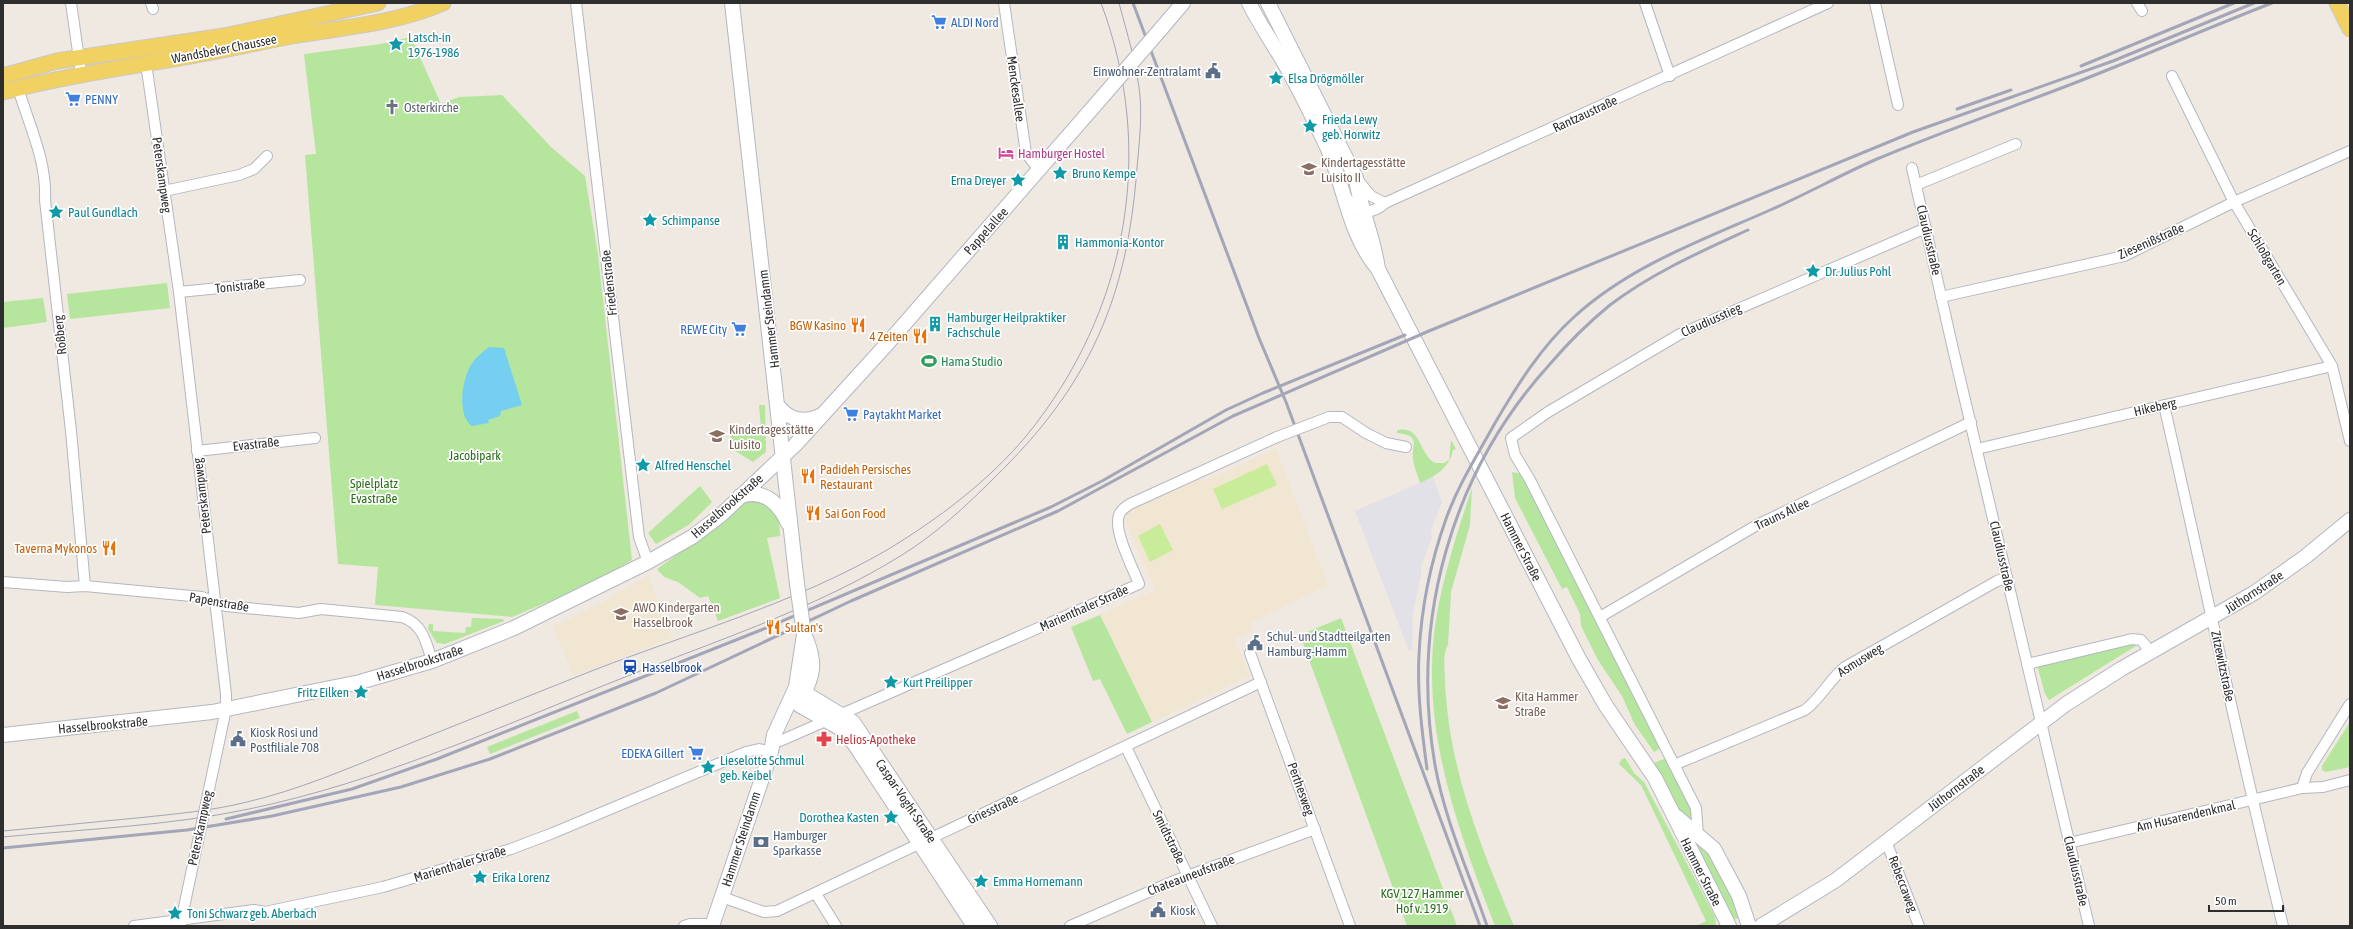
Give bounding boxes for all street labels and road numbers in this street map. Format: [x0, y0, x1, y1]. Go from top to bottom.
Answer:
street label: Wandsbeker Chaussee [170, 31, 278, 67]
street label: Menckesallee [1004, 55, 1028, 123]
street label: Rantzaustraße [1550, 92, 1620, 135]
street label: Peterskampweg [149, 136, 175, 214]
street label: Claudiusstraße [1914, 203, 1944, 277]
street label: Pappelallee [961, 204, 1011, 258]
street label: Ziesenißstraße [2116, 220, 2186, 262]
street label: Schloßgarten [2244, 226, 2290, 288]
street label: Friedenstraße [598, 249, 620, 317]
street label: Hammer Steindamm [756, 269, 782, 369]
street label: Tonistraße [214, 276, 266, 296]
street label: Claudiusstieg [1679, 300, 1744, 340]
street label: Roßberg [50, 314, 70, 356]
street label: Hikeberg [2132, 395, 2178, 419]
street label: Evastraße [232, 434, 280, 454]
street label: Peterskampweg [190, 457, 214, 535]
street label: Hasselbrookstraße [688, 471, 766, 541]
street label: Trauns Allee [1752, 495, 1812, 533]
street label: Hammer Straße [1497, 510, 1545, 584]
street label: Claudiusstraße [1987, 519, 2017, 593]
street label: Jüthornstraße [2222, 567, 2286, 616]
street label: Marienthaler Straße [1037, 582, 1131, 634]
street label: Papenstraße [188, 589, 250, 615]
street label: Zitzewitzstraße [2208, 629, 2238, 703]
street label: Asmusweg [1835, 640, 1886, 680]
street label: Hasselbrookstraße [375, 642, 465, 684]
street label: Hasselbrookstraße [58, 714, 149, 736]
street label: Caspar-Voght-Straße [872, 756, 940, 846]
street label: Perthesweg [1284, 760, 1318, 818]
street label: Jüthornstraße [1925, 762, 1987, 814]
street label: Peterskampweg [185, 789, 215, 867]
street label: Hammer Steindamm [719, 790, 763, 888]
street label: Griesstraße [965, 791, 1021, 827]
street label: Am Husarendenkmal [2135, 797, 2237, 835]
street label: Smidtstraße [1150, 808, 1188, 866]
street label: Claudiusstraße [2061, 834, 2091, 908]
street label: Hammer Straße [1677, 835, 1725, 909]
street label: Marienthaler Straße [412, 843, 508, 885]
street label: Chateauneufstraße [1145, 851, 1237, 899]
street label: Rebeccaweg [1885, 854, 1921, 915]

